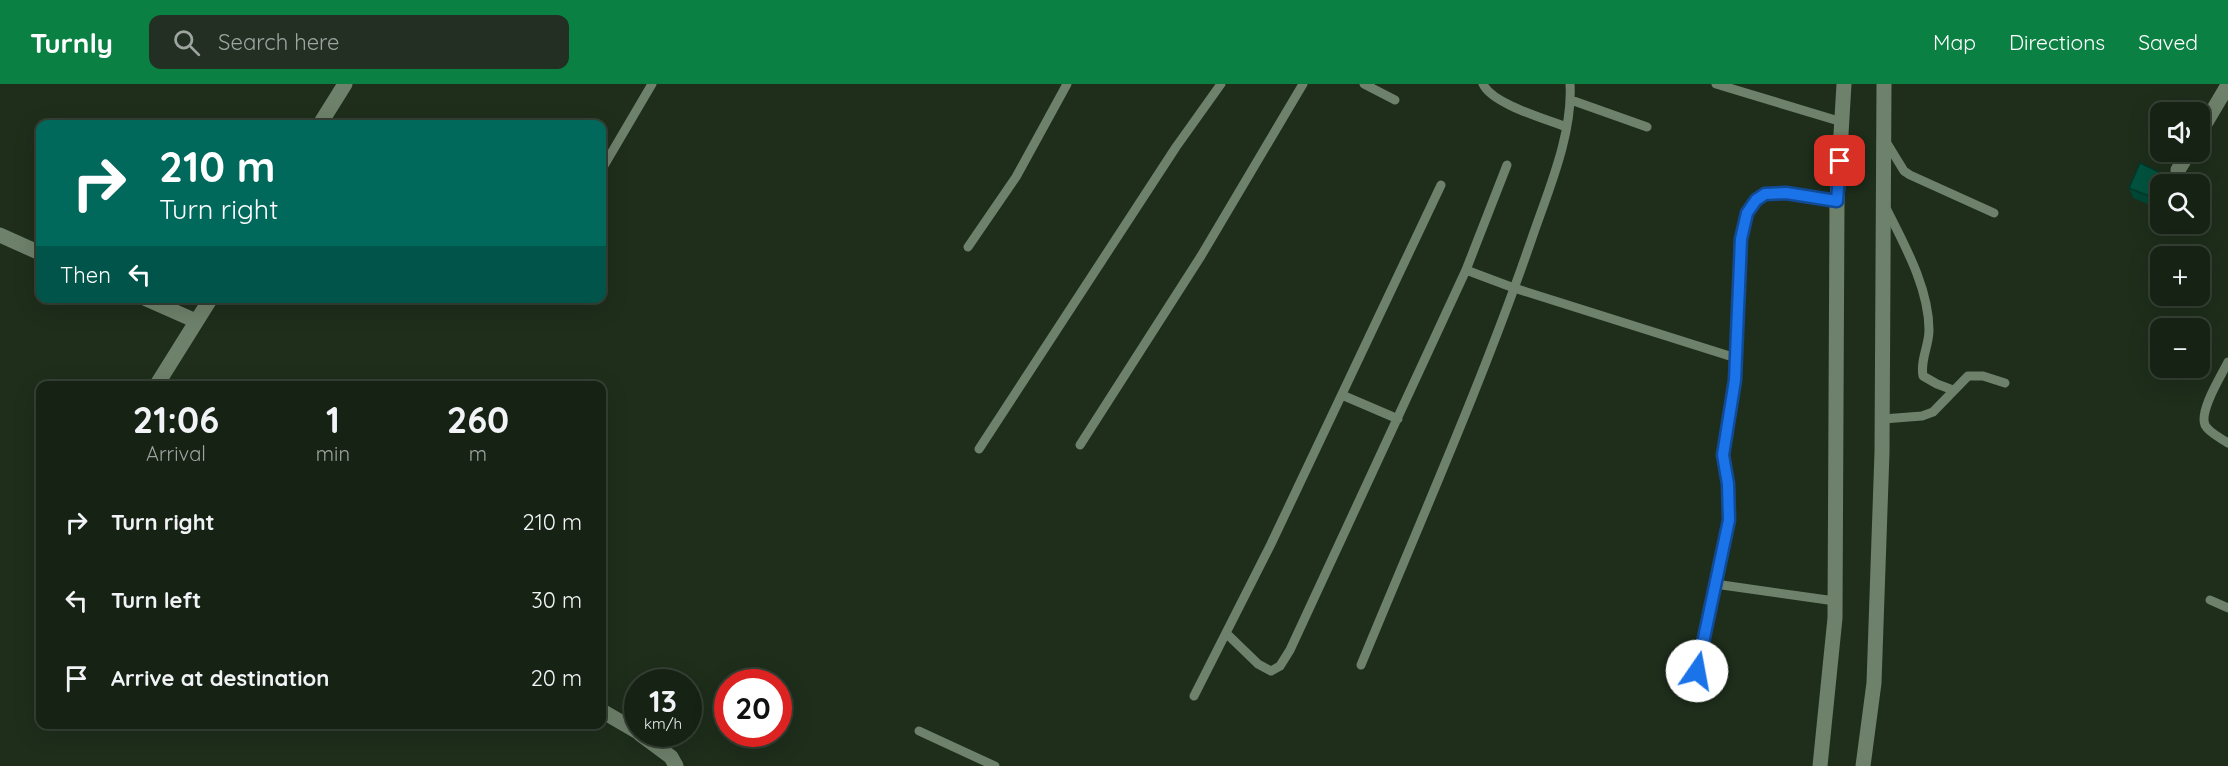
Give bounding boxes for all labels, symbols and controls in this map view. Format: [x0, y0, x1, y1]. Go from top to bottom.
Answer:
search box [149, 15, 569, 69]
text: Turnly [30, 25, 113, 60]
icon: search [170, 26, 203, 59]
text: Search here [218, 28, 339, 56]
text: Map [1933, 29, 1976, 55]
text: Directions [2009, 29, 2105, 55]
text: Saved [2138, 29, 2198, 55]
map controls [2150, 102, 2210, 378]
button: sound [2150, 102, 2210, 162]
pin [1814, 135, 1865, 186]
text: 210 m [159, 140, 276, 193]
icon: right [60, 144, 138, 222]
icon: arrive [1823, 144, 1856, 177]
button: search [2150, 174, 2210, 234]
text: Turn right [159, 192, 278, 226]
button: + [2150, 246, 2210, 306]
icon: left [123, 258, 156, 291]
text: Then [60, 261, 111, 289]
button: − [2150, 318, 2210, 378]
text: 21:06 [133, 397, 219, 442]
text: 1 [326, 397, 340, 442]
text: 260 [447, 397, 509, 442]
text: Arrival [146, 441, 206, 466]
text: min [316, 441, 350, 466]
text: m [469, 441, 487, 466]
icon: right [60, 506, 93, 539]
text: Turn right [111, 508, 215, 536]
text: 210 m [523, 508, 582, 536]
icon: left [60, 584, 93, 617]
text: Turn left [111, 586, 201, 614]
text: 30 m [531, 586, 582, 614]
position arrow [1665, 639, 1729, 703]
icon: arrive [60, 662, 93, 695]
text: Arrive at destination [111, 664, 329, 692]
text: 20 m [531, 664, 582, 692]
speed limit sign: 20 [714, 669, 792, 747]
text: 13 [649, 682, 677, 720]
text: km/h [644, 714, 682, 733]

